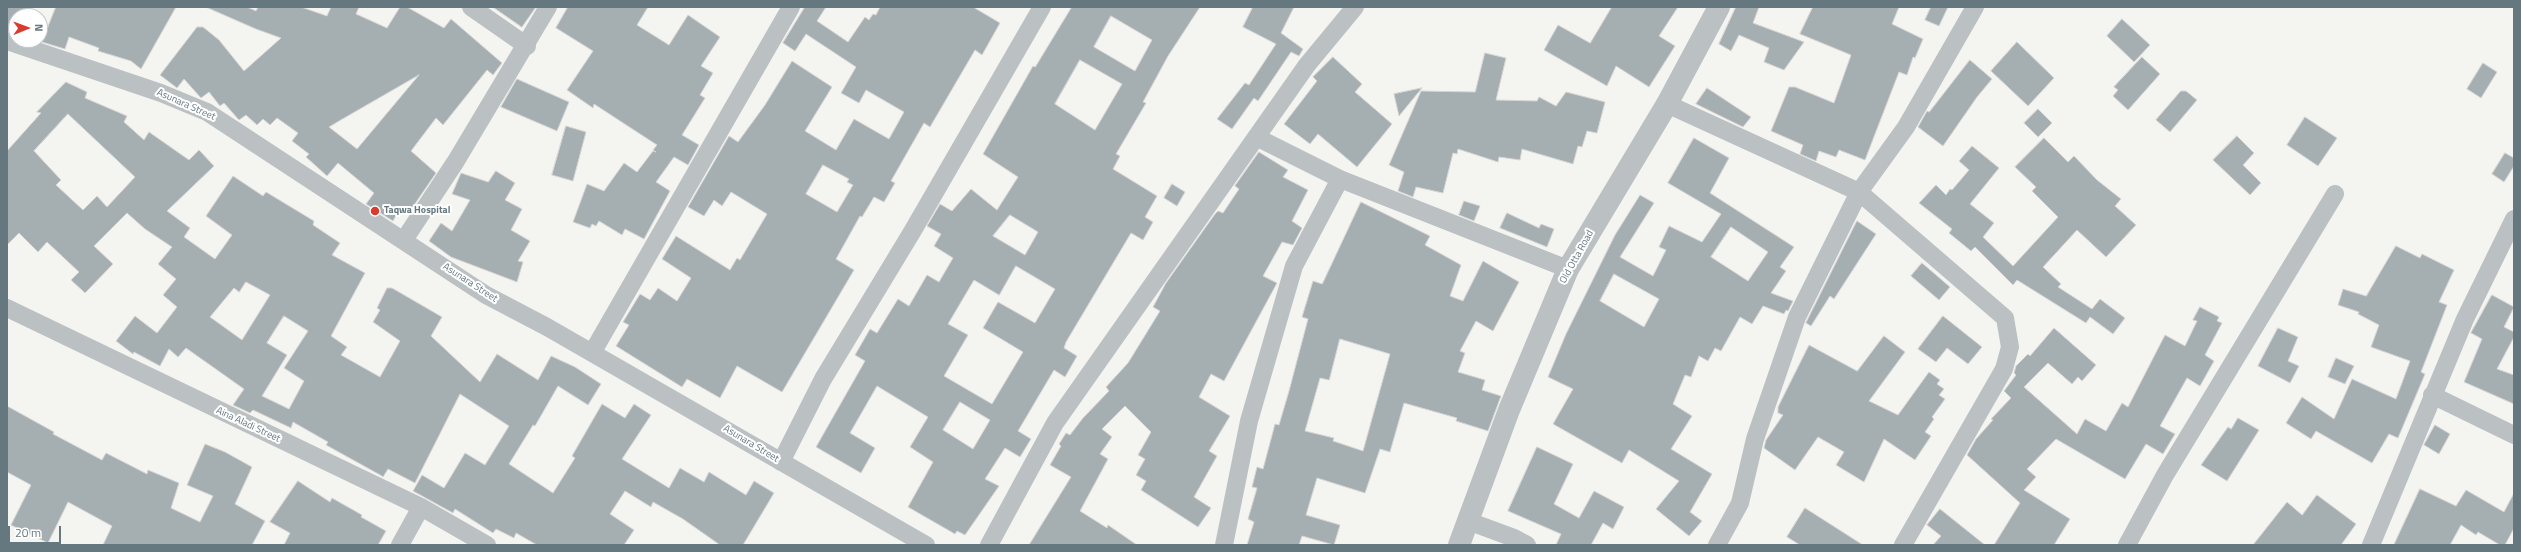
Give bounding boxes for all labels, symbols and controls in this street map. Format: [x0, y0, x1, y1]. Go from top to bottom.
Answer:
north arrow [8, 8, 48, 48]
text: N [31, 24, 47, 32]
street label: Asunara Street [155, 87, 217, 123]
marker: Taqwa Hospital [369, 205, 381, 217]
place label: Taqwa Hospital [384, 205, 450, 217]
street label: Old Otta Road [1557, 228, 1597, 286]
street label: Asunara Street [440, 261, 500, 305]
street label: Aina Aladi Street [214, 405, 282, 445]
street label: Asunara Street [721, 423, 781, 465]
scale bar [10, 518, 63, 544]
text: 20 m [15, 523, 41, 542]

